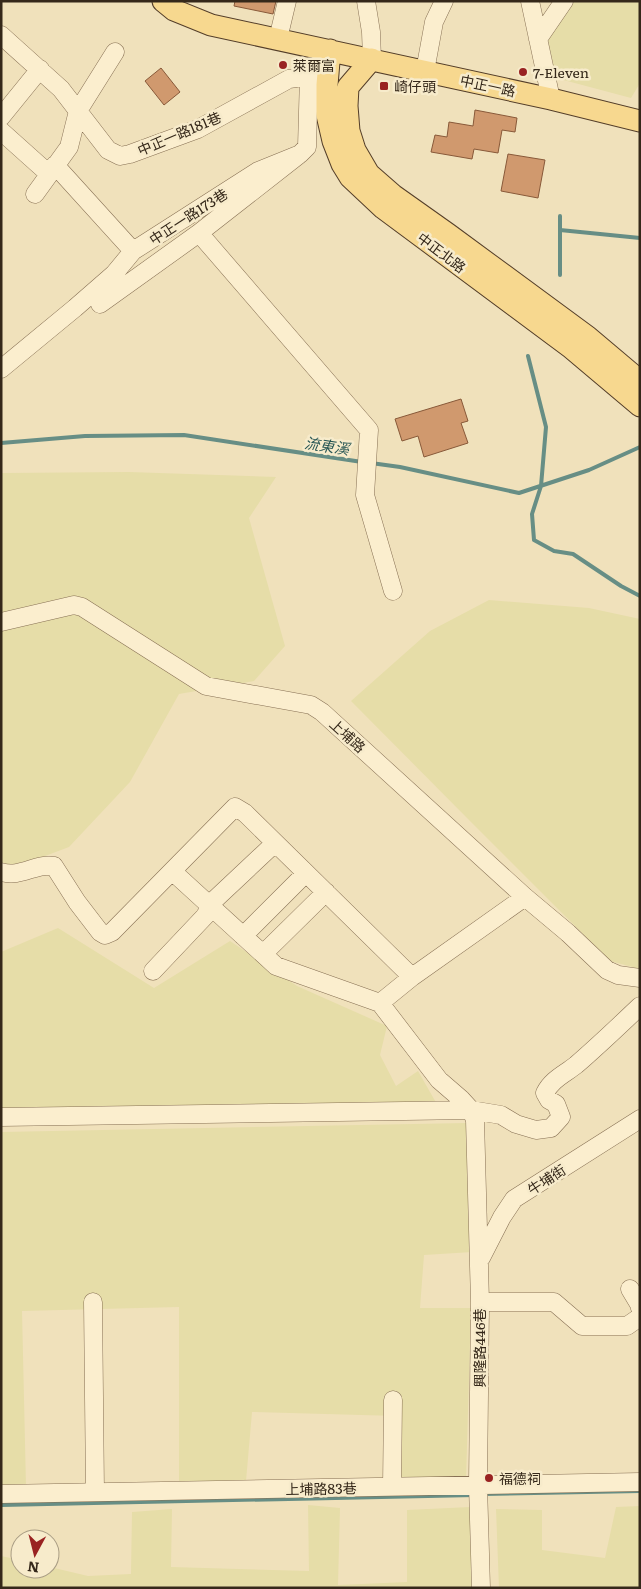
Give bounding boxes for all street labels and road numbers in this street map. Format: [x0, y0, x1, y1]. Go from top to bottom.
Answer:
street label: 中正一路 [459, 69, 517, 101]
street label: 中正一路181巷 [134, 106, 224, 160]
street label: 中正一路173巷 [145, 183, 231, 249]
street label: 中正北路 [414, 227, 470, 277]
street label: 上埔路 [326, 714, 370, 756]
street label: 牛埔街 [523, 1159, 569, 1199]
street label: 興隆路446巷 [469, 1309, 489, 1387]
street label: 上埔路83巷 [285, 1477, 357, 1499]

